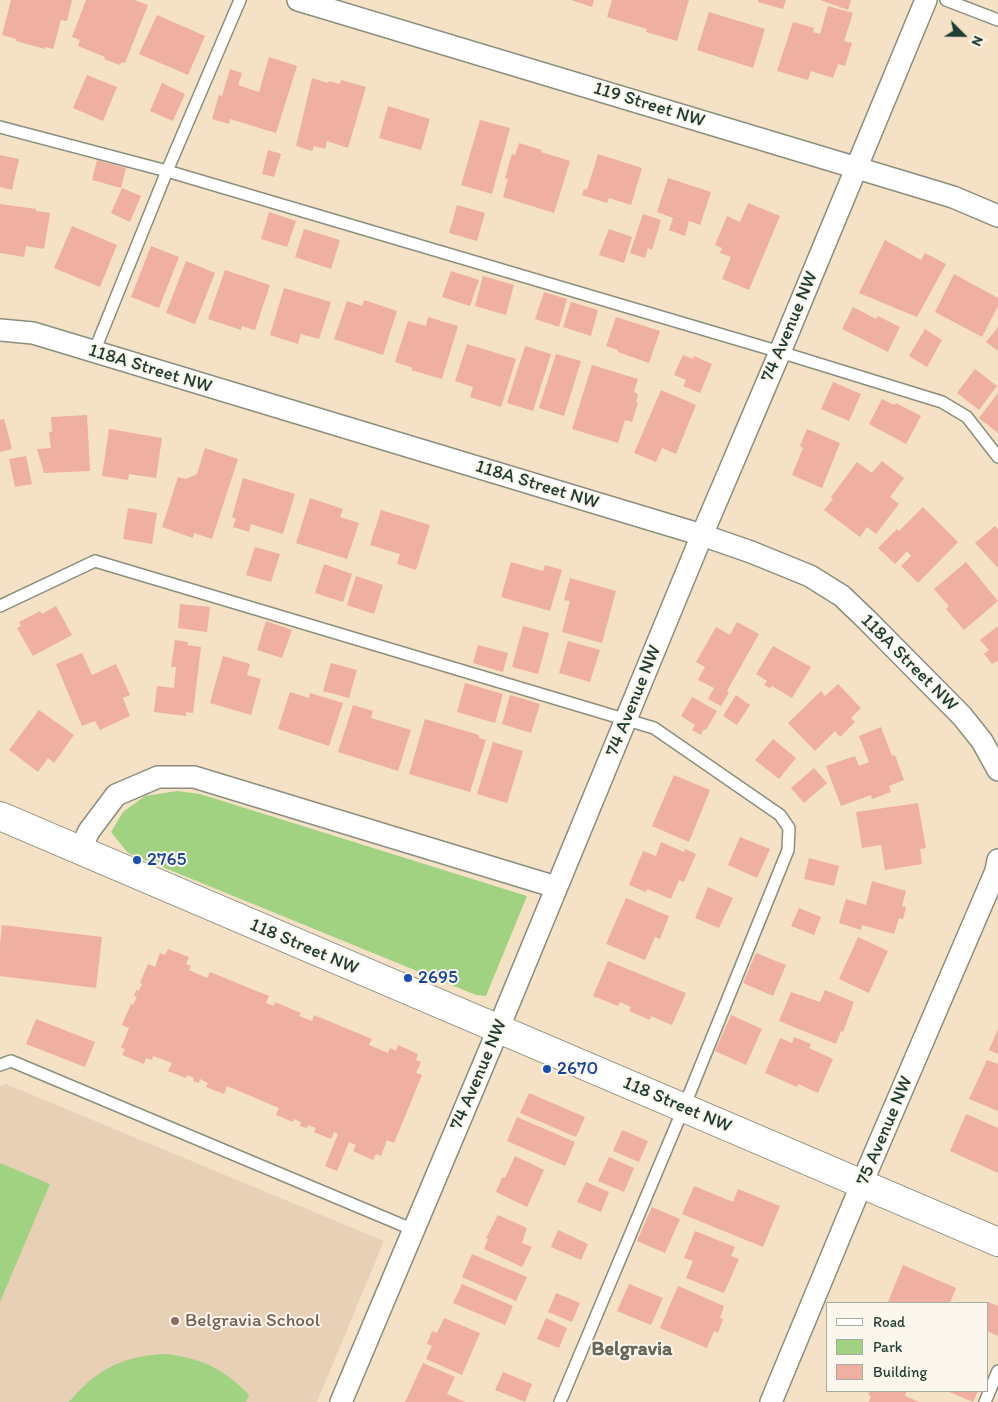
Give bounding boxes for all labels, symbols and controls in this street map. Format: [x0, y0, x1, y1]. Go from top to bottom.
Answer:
north arrow [938, 10, 988, 60]
text: N [968, 33, 987, 49]
street label: 119 Street NW [590, 77, 708, 133]
street label: 74 Avenue NW [756, 268, 824, 386]
street label: 118A Street NW [85, 339, 215, 399]
street label: 118A Street NW [472, 455, 602, 515]
street label: 118A Street NW [856, 610, 962, 716]
street label: 74 Avenue NW [601, 642, 667, 760]
place label: 2765 [147, 849, 186, 871]
marker: 2765 [131, 854, 143, 866]
street label: 118 Street NW [246, 914, 362, 980]
place label: 2695 [418, 967, 458, 989]
marker: 2695 [402, 972, 414, 984]
street label: 74 Avenue NW [445, 1016, 513, 1134]
place label: 2670 [557, 1058, 598, 1080]
marker: 2670 [541, 1063, 553, 1075]
street label: 118 Street NW [619, 1072, 735, 1138]
street label: 75 Avenue NW [852, 1073, 918, 1189]
legend [826, 1302, 988, 1392]
place label: Belgravia School [185, 1310, 320, 1332]
text: Road [873, 1313, 905, 1331]
marker: Belgravia School [169, 1315, 181, 1327]
district label: Belgravia [592, 1338, 672, 1362]
text: Park [873, 1338, 903, 1356]
text: Building [873, 1363, 927, 1381]

